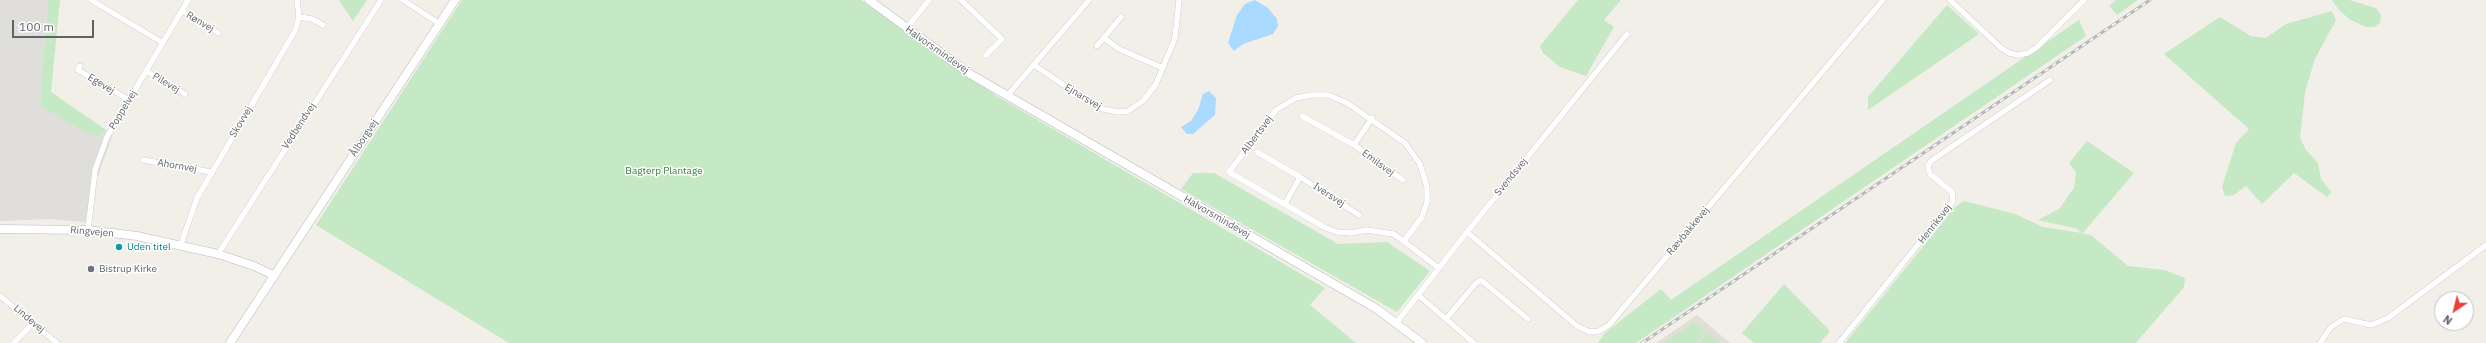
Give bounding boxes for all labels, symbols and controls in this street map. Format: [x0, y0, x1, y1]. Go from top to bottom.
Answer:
street label: Rønvej [184, 9, 216, 35]
scale bar [14, 12, 96, 38]
text: 100 m [19, 19, 54, 34]
street label: Halvorsmindevej [903, 24, 971, 76]
street label: Pilevej [150, 70, 182, 96]
street label: Egevej [85, 71, 117, 97]
street label: Ejnarsvej [1063, 81, 1103, 113]
street label: Poppelvej [107, 88, 139, 132]
street label: Vedbendvej [280, 101, 318, 151]
street label: Skovvej [227, 104, 255, 140]
street label: Albertsvej [1239, 113, 1275, 157]
street label: Ålborgvej [348, 117, 380, 159]
street label: Emilsvej [1359, 147, 1397, 179]
street label: Svendsvej [1492, 156, 1530, 198]
street label: Ahornvej [156, 157, 198, 175]
park label: Bagterp Plantage [625, 165, 703, 177]
street label: Iversvej [1311, 180, 1347, 210]
street label: Halvorsmindevej [1182, 193, 1252, 241]
street label: Henriksvej [1916, 202, 1954, 246]
street label: Rævbakkevej [1664, 204, 1712, 258]
street label: Ringvejen [70, 224, 114, 240]
place label: Uden titel [127, 241, 171, 253]
marker: Uden titel [114, 242, 124, 252]
place label: Bistrup Kirke [99, 263, 157, 275]
marker: Bistrup Kirke [86, 264, 96, 274]
north arrow [2434, 291, 2474, 331]
street label: Lindevej [11, 302, 47, 336]
text: N [2440, 312, 2455, 328]

